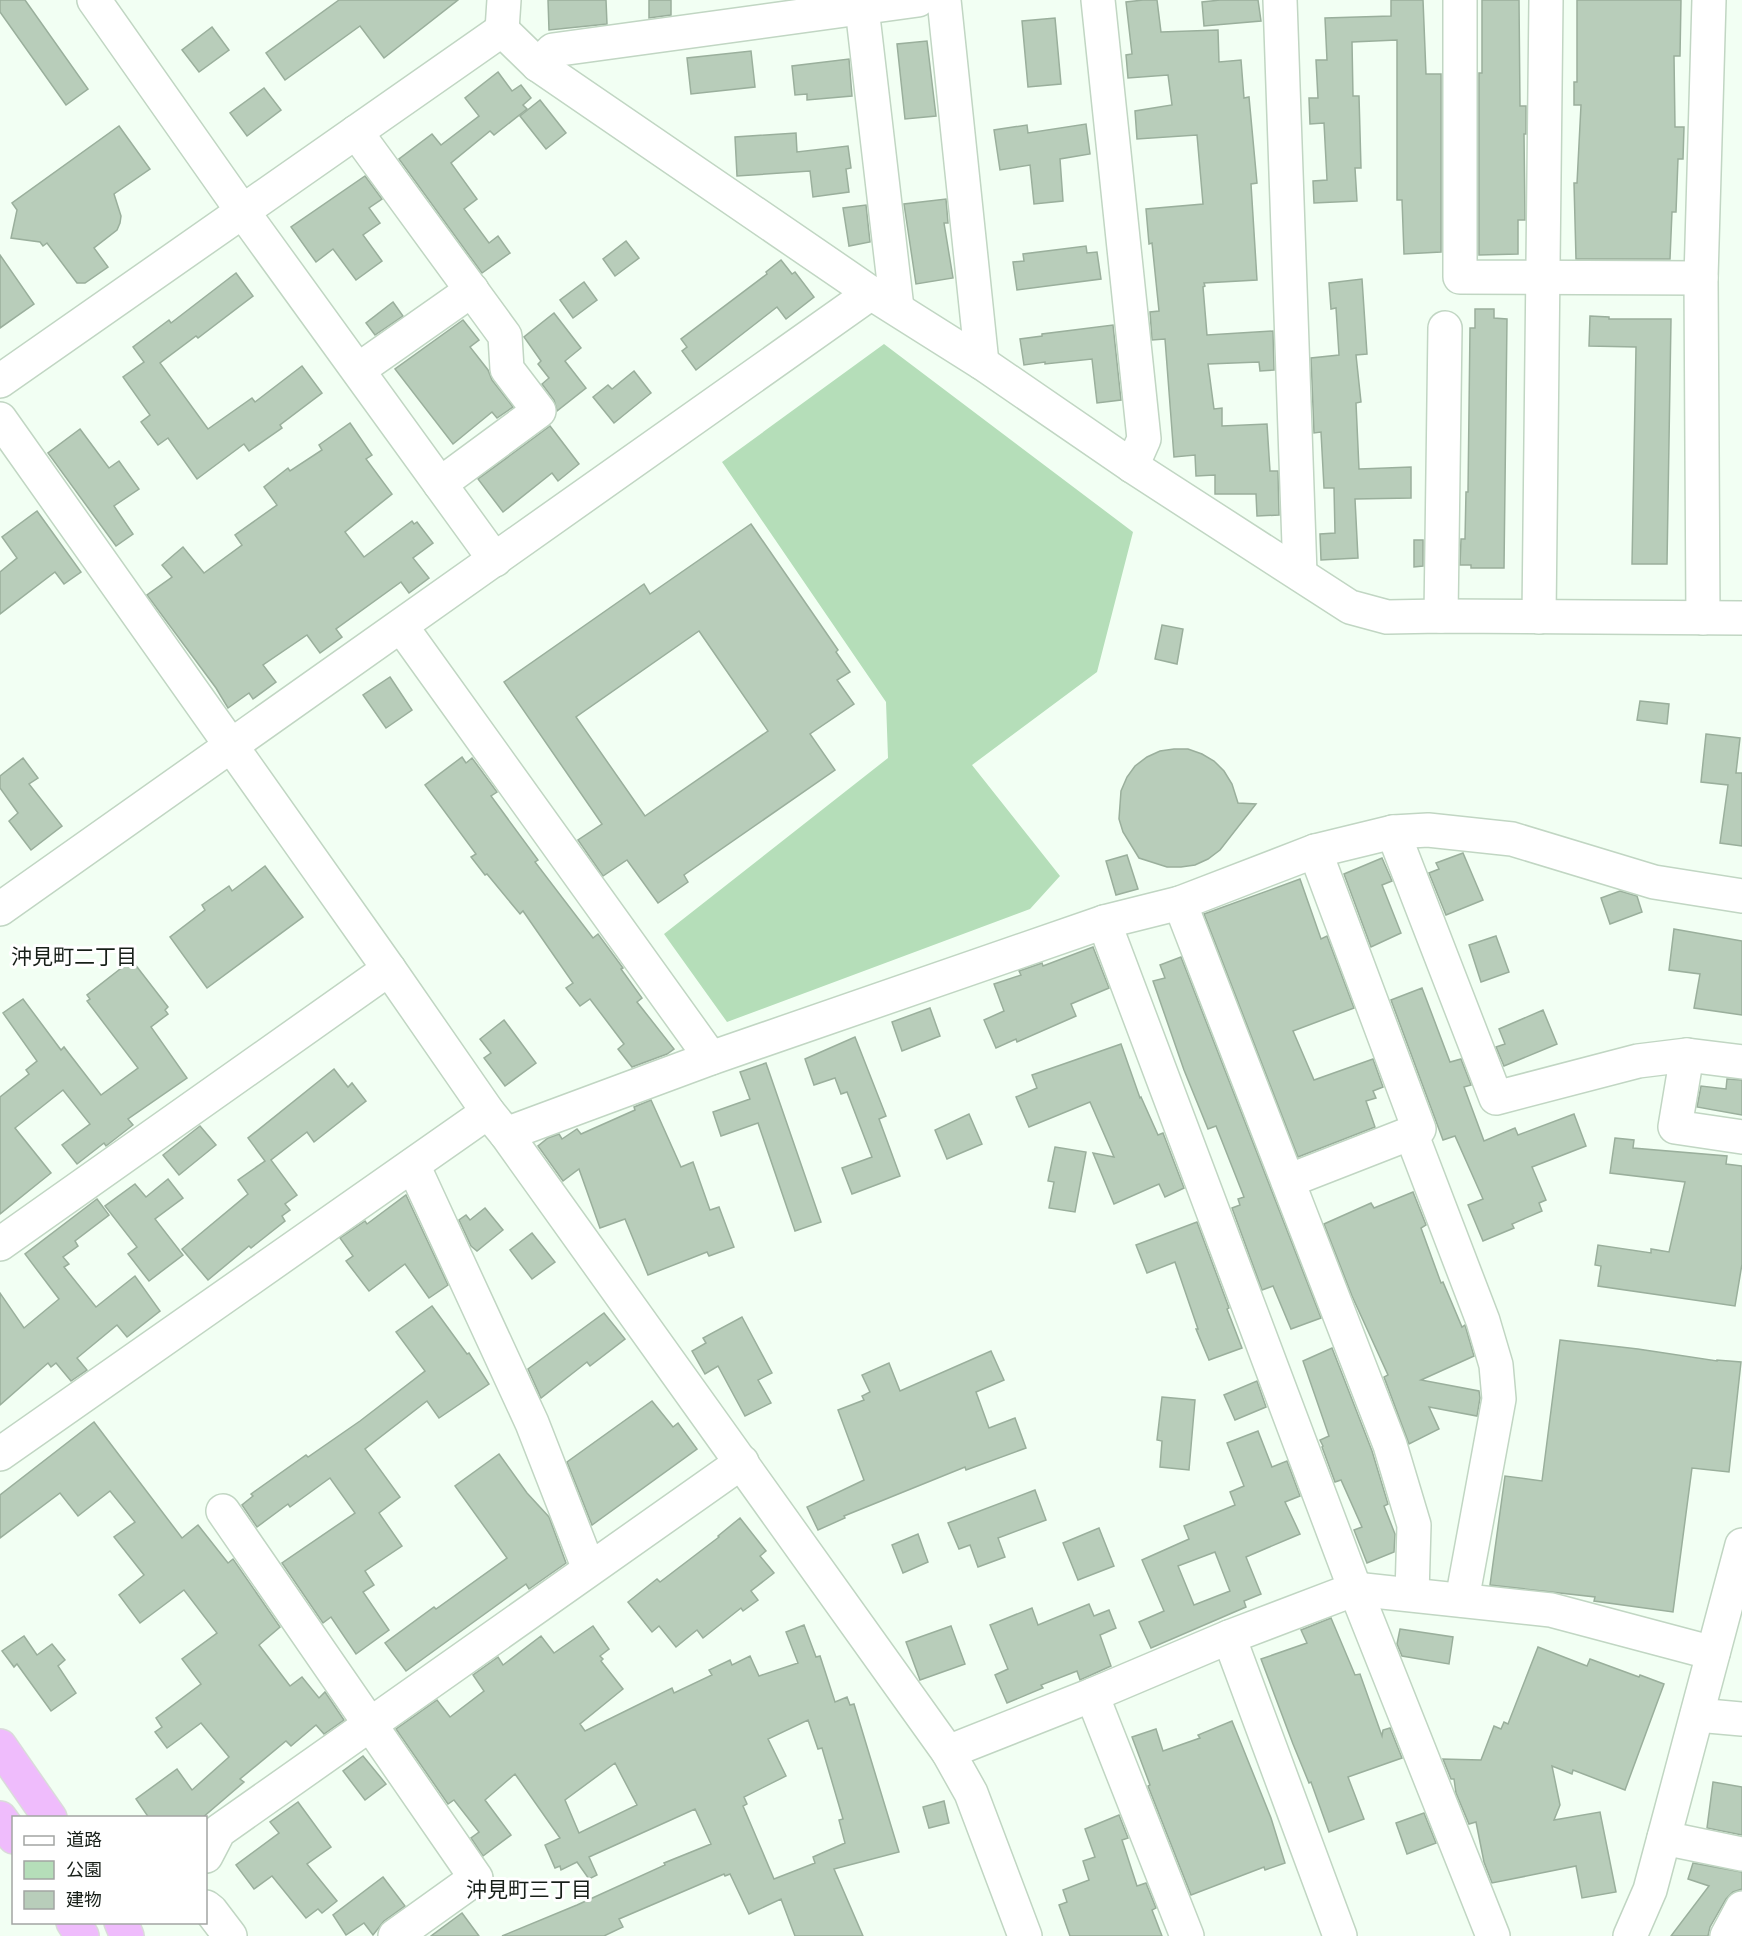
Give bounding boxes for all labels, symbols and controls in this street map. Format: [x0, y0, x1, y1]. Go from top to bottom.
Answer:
district label: 沖見町二丁目 [11, 942, 137, 970]
legend [12, 1816, 207, 1924]
text: 道路 [66, 1827, 102, 1851]
text: 公園 [66, 1857, 102, 1881]
district label: 沖見町三丁目 [466, 1875, 592, 1903]
text: 建物 [66, 1887, 102, 1911]

